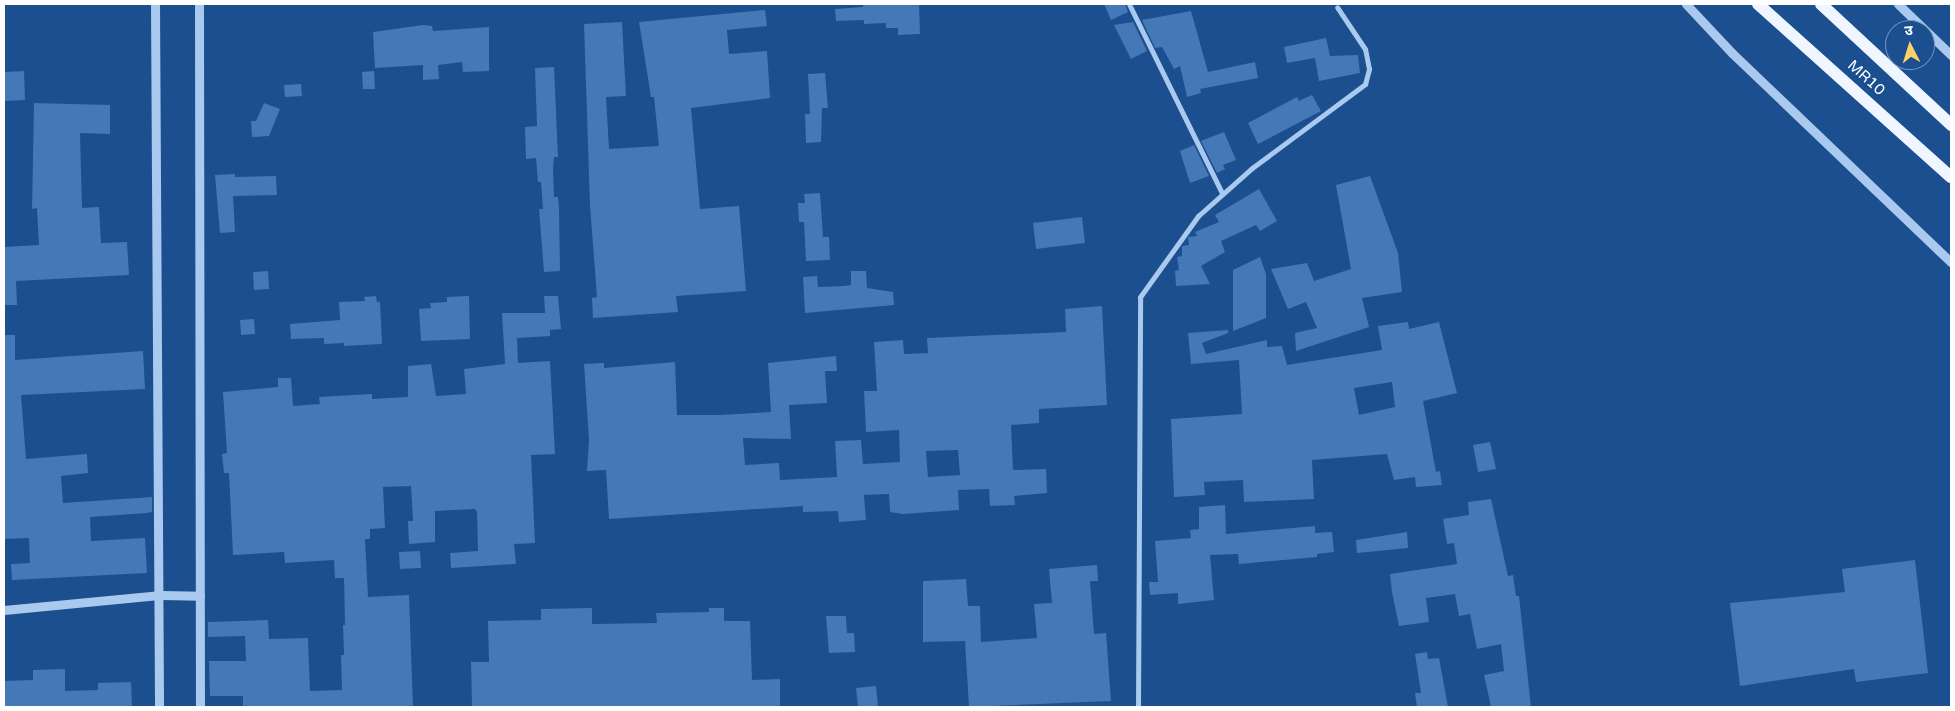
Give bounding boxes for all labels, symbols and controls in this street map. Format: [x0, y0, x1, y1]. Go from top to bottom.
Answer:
north arrow [1885, 20, 1935, 70]
text: उ [1904, 22, 1914, 39]
street label: MR10 [1844, 57, 1888, 99]

